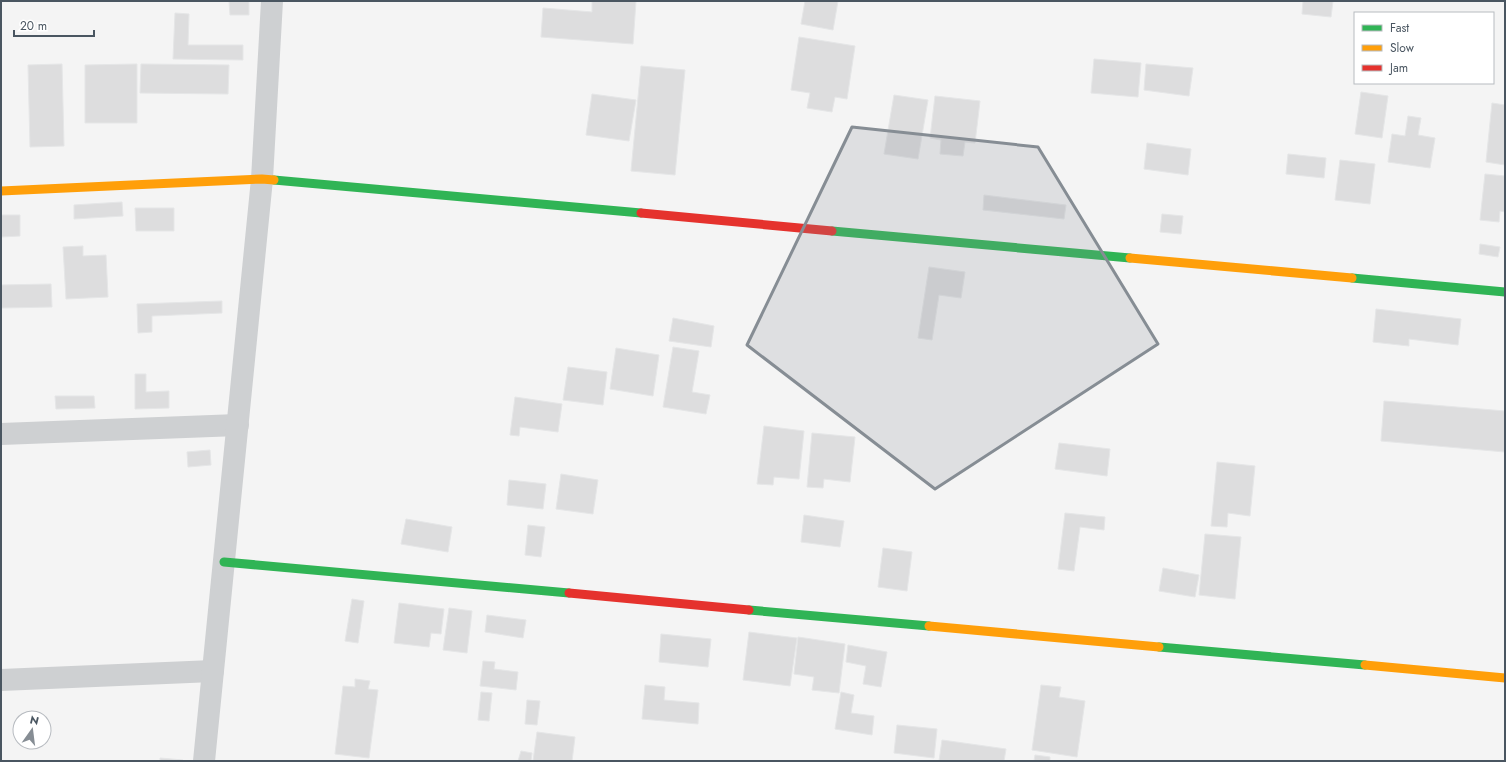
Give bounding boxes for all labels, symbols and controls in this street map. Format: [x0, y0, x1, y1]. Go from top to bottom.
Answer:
scale bar [14, 12, 94, 38]
legend [1354, 12, 1494, 84]
text: 20 m [20, 17, 47, 35]
text: Fast [1390, 19, 1409, 37]
text: Slow [1390, 39, 1415, 57]
text: Jam [1388, 59, 1408, 77]
north arrow [12, 710, 52, 750]
text: N [28, 711, 41, 729]

